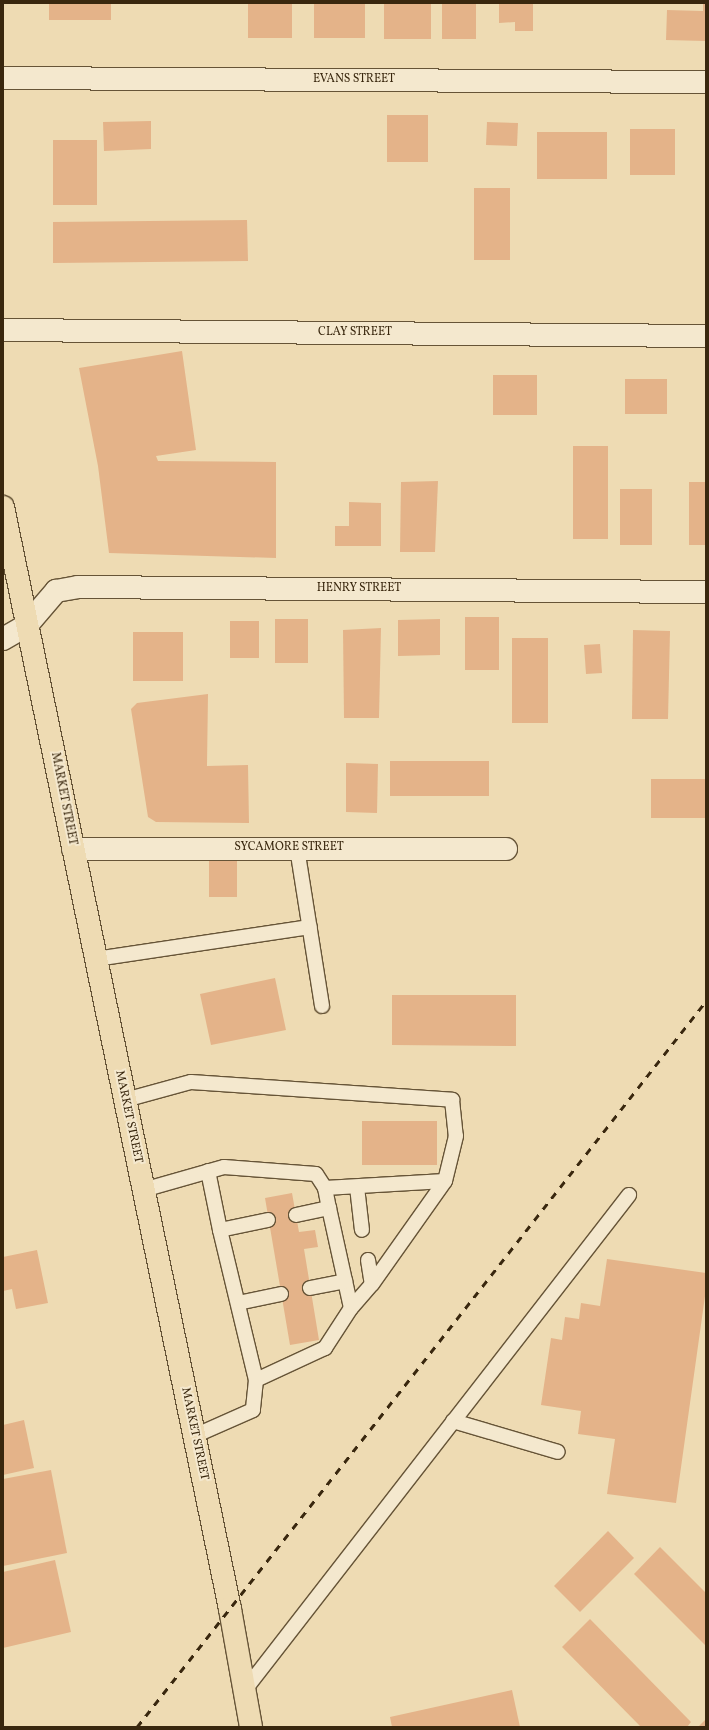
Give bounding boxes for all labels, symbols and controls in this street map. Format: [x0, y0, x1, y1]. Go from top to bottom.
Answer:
street label: EVANS STREET [313, 73, 395, 87]
street label: CLAY STREET [318, 326, 392, 340]
street label: HENRY STREET [317, 582, 401, 596]
street label: MARKET STREET [47, 751, 79, 847]
street label: SYCAMORE STREET [234, 841, 344, 855]
street label: MARKET STREET [111, 1069, 145, 1165]
street label: MARKET STREET [177, 1386, 211, 1482]

